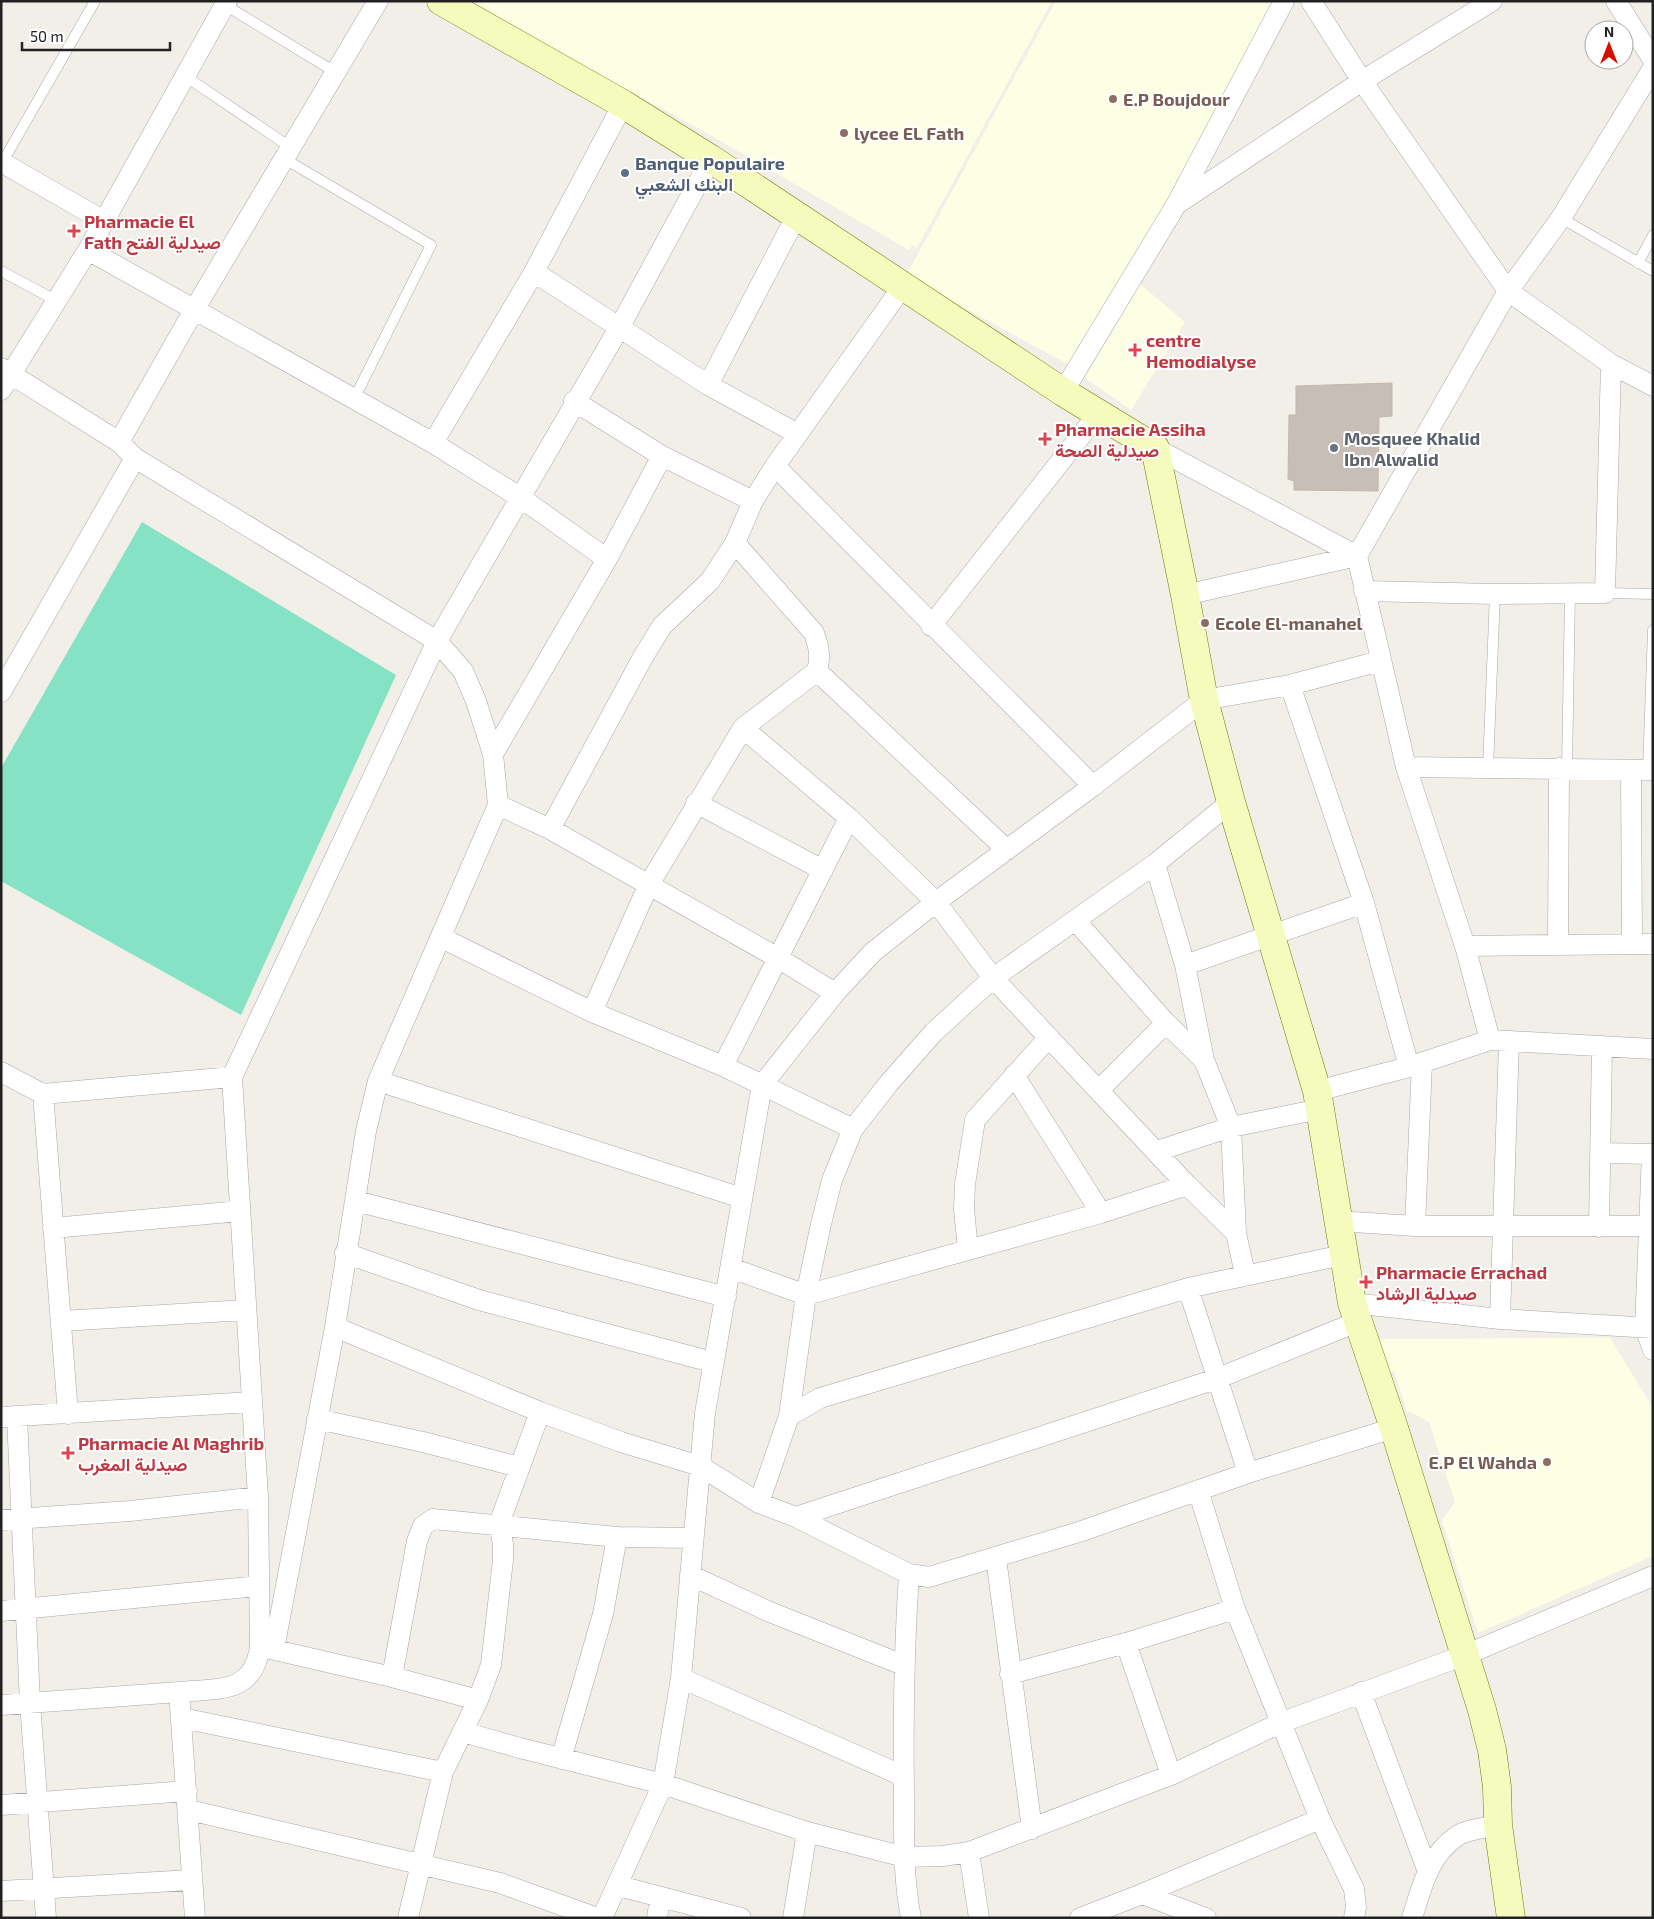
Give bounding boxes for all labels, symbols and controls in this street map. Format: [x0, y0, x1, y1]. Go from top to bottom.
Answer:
scale bar [22, 20, 170, 52]
north arrow [1584, 20, 1634, 70]
text: N [1604, 23, 1614, 40]
text: 50 m [30, 27, 64, 45]
place label: E.P Boujdour [1123, 88, 1230, 110]
marker: E.P Boujdour [1107, 93, 1119, 105]
place label: lycee EL Fath [854, 122, 964, 144]
marker: lycee EL Fath [838, 127, 850, 139]
place label: Banque Populaire البنك الشعبي [635, 152, 785, 200]
marker: Banque Populaire البنك الشعبي [619, 167, 631, 179]
place label: Pharmacie El Fath صيدلية الفتح [84, 210, 221, 255]
marker: Pharmacie El Fath صيدلية الفتح [68, 225, 80, 237]
place label: centre Hemodialyse [1146, 329, 1256, 372]
marker: centre Hemodialyse [1128, 343, 1142, 357]
place label: Pharmacie Assiha صيدلية الصحة [1055, 418, 1206, 462]
place label: Mosquee Khalid Ibn Alwalid [1344, 427, 1480, 470]
marker: Pharmacie Assiha صيدلية الصحة [1039, 433, 1051, 445]
marker: Mosquee Khalid Ibn Alwalid [1328, 442, 1340, 454]
place label: Ecole El-manahel [1215, 612, 1363, 634]
marker: Ecole El-manahel [1199, 617, 1211, 629]
place label: Pharmacie Errachad صيدلية الرشاد [1376, 1261, 1547, 1305]
marker: Pharmacie Errachad صيدلية الرشاد [1360, 1276, 1372, 1288]
place label: Pharmacie Al Maghrib صيدلية المغرب [78, 1432, 264, 1476]
marker: Pharmacie Al Maghrib صيدلية المغرب [62, 1447, 74, 1459]
place label: E.P El Wahda [1428, 1451, 1537, 1473]
marker: E.P El Wahda [1541, 1456, 1553, 1468]

